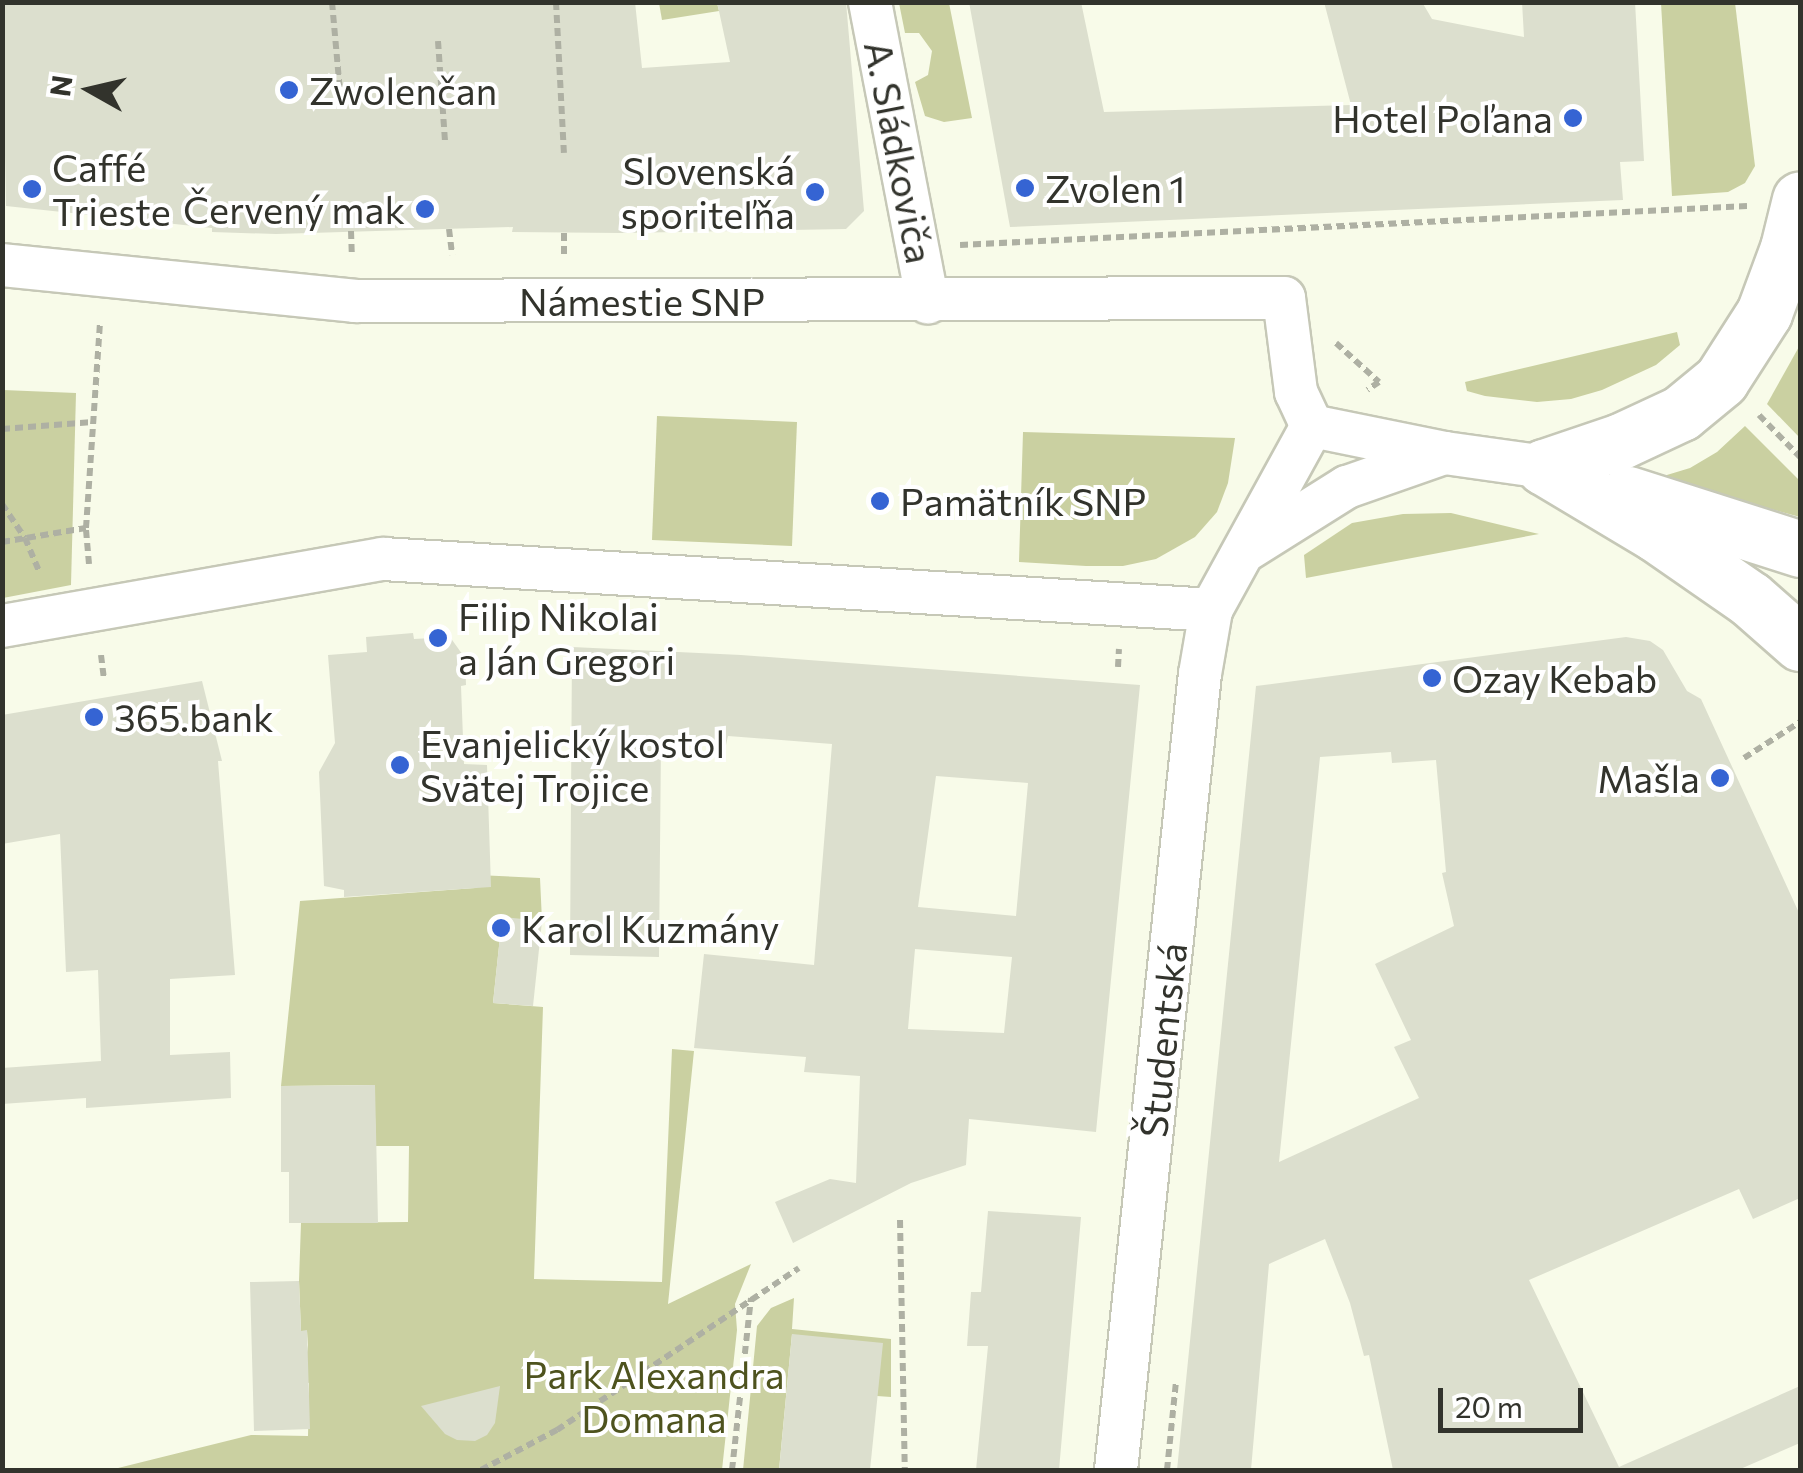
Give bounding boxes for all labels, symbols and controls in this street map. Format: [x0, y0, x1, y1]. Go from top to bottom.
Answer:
street label: A. Sládkoviča [856, 37, 944, 267]
north arrow [40, 40, 140, 140]
place label: Zwolenčan [309, 67, 497, 113]
text: N [42, 73, 79, 99]
marker: Zwolenčan [278, 79, 300, 101]
place label: Hotel Poľana [1332, 95, 1553, 141]
marker: Hotel Poľana [1562, 107, 1584, 129]
place label: Caffé Trieste [52, 144, 171, 233]
place label: Slovenská sporiteľňa [621, 147, 795, 236]
place label: Zvolen 1 [1045, 165, 1186, 211]
marker: Zvolen 1 [1014, 177, 1036, 199]
marker: Caffé Trieste [21, 178, 43, 200]
marker: Slovenská sporiteľňa [804, 181, 826, 203]
place label: Červený mak [183, 186, 405, 232]
marker: Červený mak [414, 198, 436, 220]
street label: Námestie SNP [519, 278, 765, 324]
place label: Pamätník SNP [900, 478, 1146, 524]
marker: Pamätník SNP [869, 490, 891, 512]
place label: Filip Nikolai a Ján Gregori [458, 593, 675, 682]
marker: Filip Nikolai a Ján Gregori [427, 627, 449, 649]
place label: Ozay Kebab [1452, 655, 1657, 701]
marker: Ozay Kebab [1421, 667, 1443, 689]
place label: 365.bank [114, 694, 274, 740]
marker: 365.bank [83, 706, 105, 728]
place label: Evanjelický kostol Svätej Trojice [420, 720, 725, 809]
marker: Evanjelický kostol Svätej Trojice [389, 754, 411, 776]
place label: Mašla [1597, 755, 1700, 801]
marker: Mašla [1709, 767, 1731, 789]
place label: Karol Kuzmány [521, 905, 780, 951]
marker: Karol Kuzmány [490, 917, 512, 939]
street label: Študentská [1129, 940, 1195, 1140]
park label: Park Alexandra Domana [523, 1351, 785, 1440]
scale bar [1443, 1368, 1588, 1430]
text: 20 m [1455, 1387, 1523, 1424]

